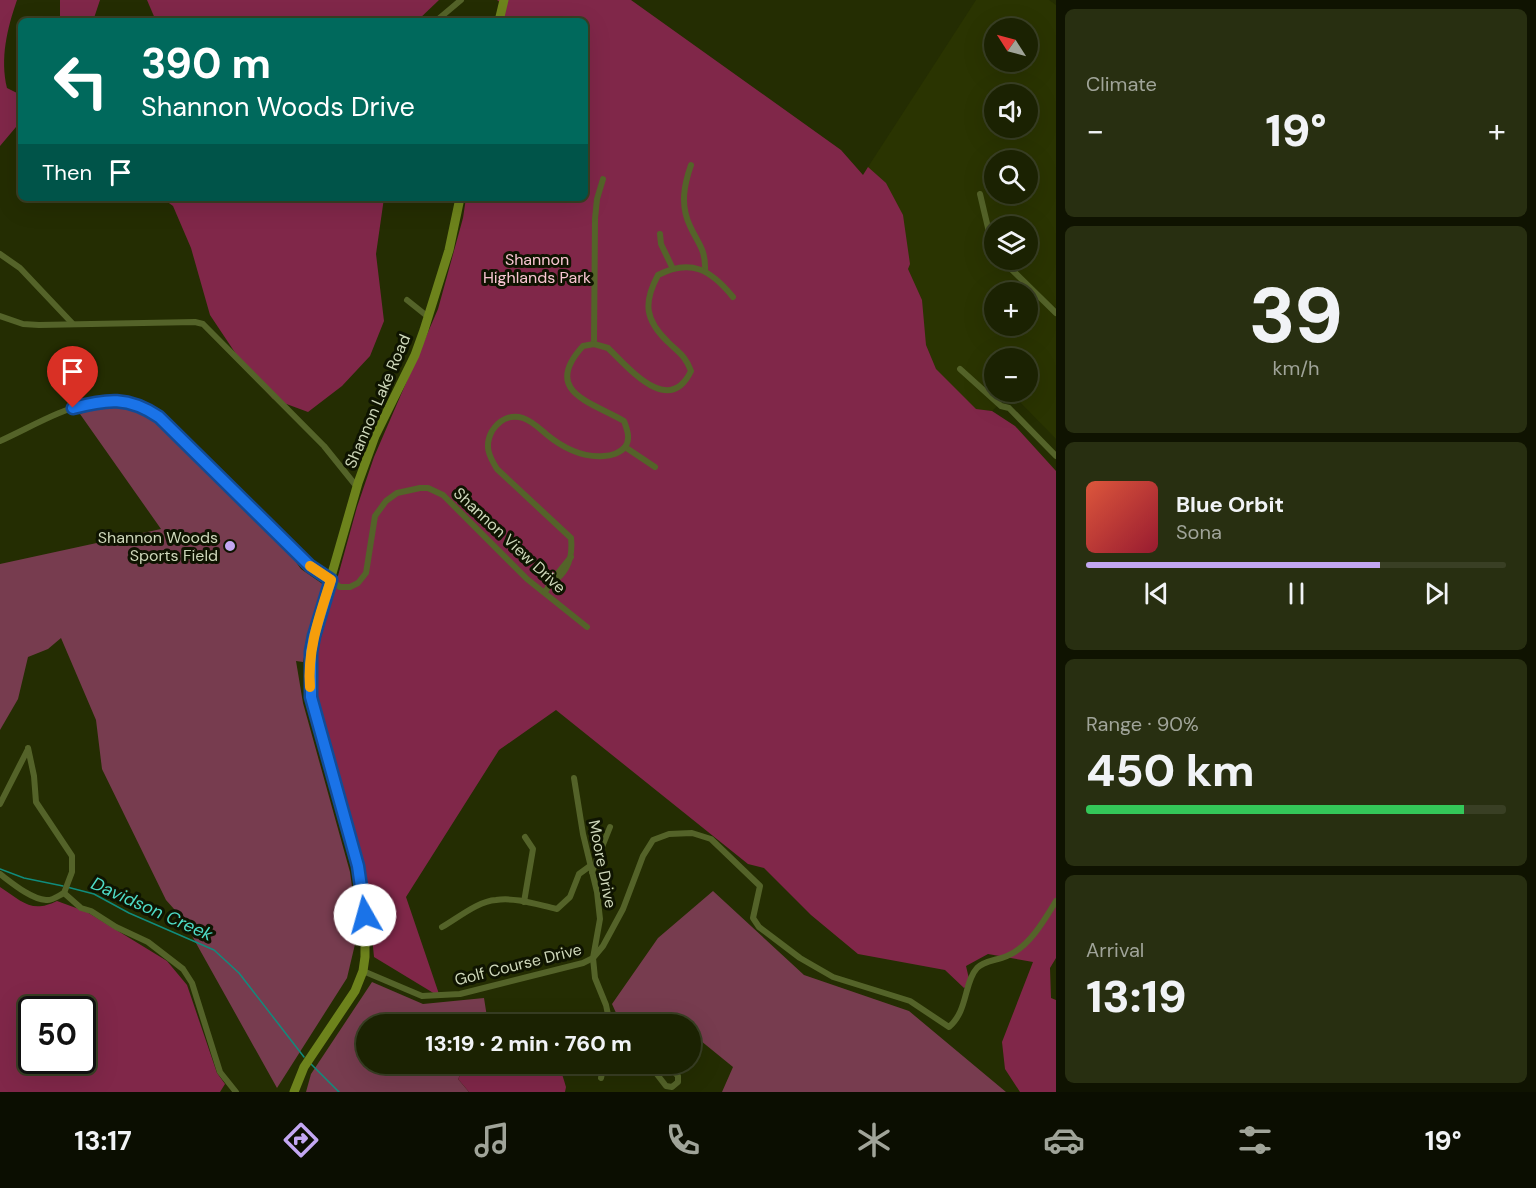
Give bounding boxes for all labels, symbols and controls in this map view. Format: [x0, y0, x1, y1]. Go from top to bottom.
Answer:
north arrow [984, 18, 1038, 72]
map controls [984, 18, 1038, 402]
text: 390 m [141, 36, 271, 91]
icon: left [42, 42, 120, 120]
text: Climate [1086, 71, 1157, 97]
button: sound [984, 84, 1038, 138]
text: Shannon Woods Drive [141, 89, 415, 124]
text: 19° [1265, 101, 1327, 160]
text: − [1086, 109, 1104, 152]
text: + [1488, 109, 1506, 152]
button: search [984, 150, 1038, 204]
icon: arrive [104, 156, 137, 189]
text: Then [42, 158, 92, 187]
button: layers [984, 216, 1038, 270]
park label: Shannon Highlands Park [483, 249, 591, 288]
text: 39 [1249, 265, 1343, 366]
button: + [984, 282, 1038, 336]
street label: Shannon Lake Road [340, 331, 415, 471]
pin [47, 346, 98, 408]
button: − [984, 348, 1038, 402]
icon: arrive [56, 355, 89, 388]
text: km/h [1272, 355, 1320, 381]
street label: Shannon View Drive [449, 483, 570, 598]
text: Blue Orbit [1176, 490, 1284, 519]
text: Sona [1176, 519, 1222, 545]
place label: Shannon Woods Sports Field [98, 527, 218, 566]
marker: Shannon Woods Sports Field [223, 539, 237, 553]
icon: previous [1140, 577, 1173, 610]
icon: pause [1280, 577, 1313, 610]
icon: next [1420, 577, 1453, 610]
text: Range · 90% [1086, 711, 1199, 737]
text: 450 km [1086, 741, 1255, 800]
street label: Moore Drive [584, 818, 621, 910]
water label: Davidson Creek [87, 871, 218, 947]
position arrow [333, 883, 397, 947]
text: Arrival [1086, 937, 1144, 963]
street label: Golf Course Drive [452, 939, 584, 990]
text: 13:19 [1086, 967, 1187, 1026]
speed limit sign: 50 [18, 996, 96, 1074]
text: 13:19 · 2 min · 760 m [425, 1029, 632, 1058]
icon: directions [280, 1119, 322, 1161]
icon: music [471, 1119, 513, 1161]
icon: phone [662, 1119, 704, 1161]
icon: climate [853, 1119, 895, 1161]
icon: car [1043, 1119, 1085, 1161]
icon: filters [1234, 1119, 1276, 1161]
text: 13:17 [74, 1123, 132, 1158]
text: 19° [1425, 1123, 1462, 1158]

